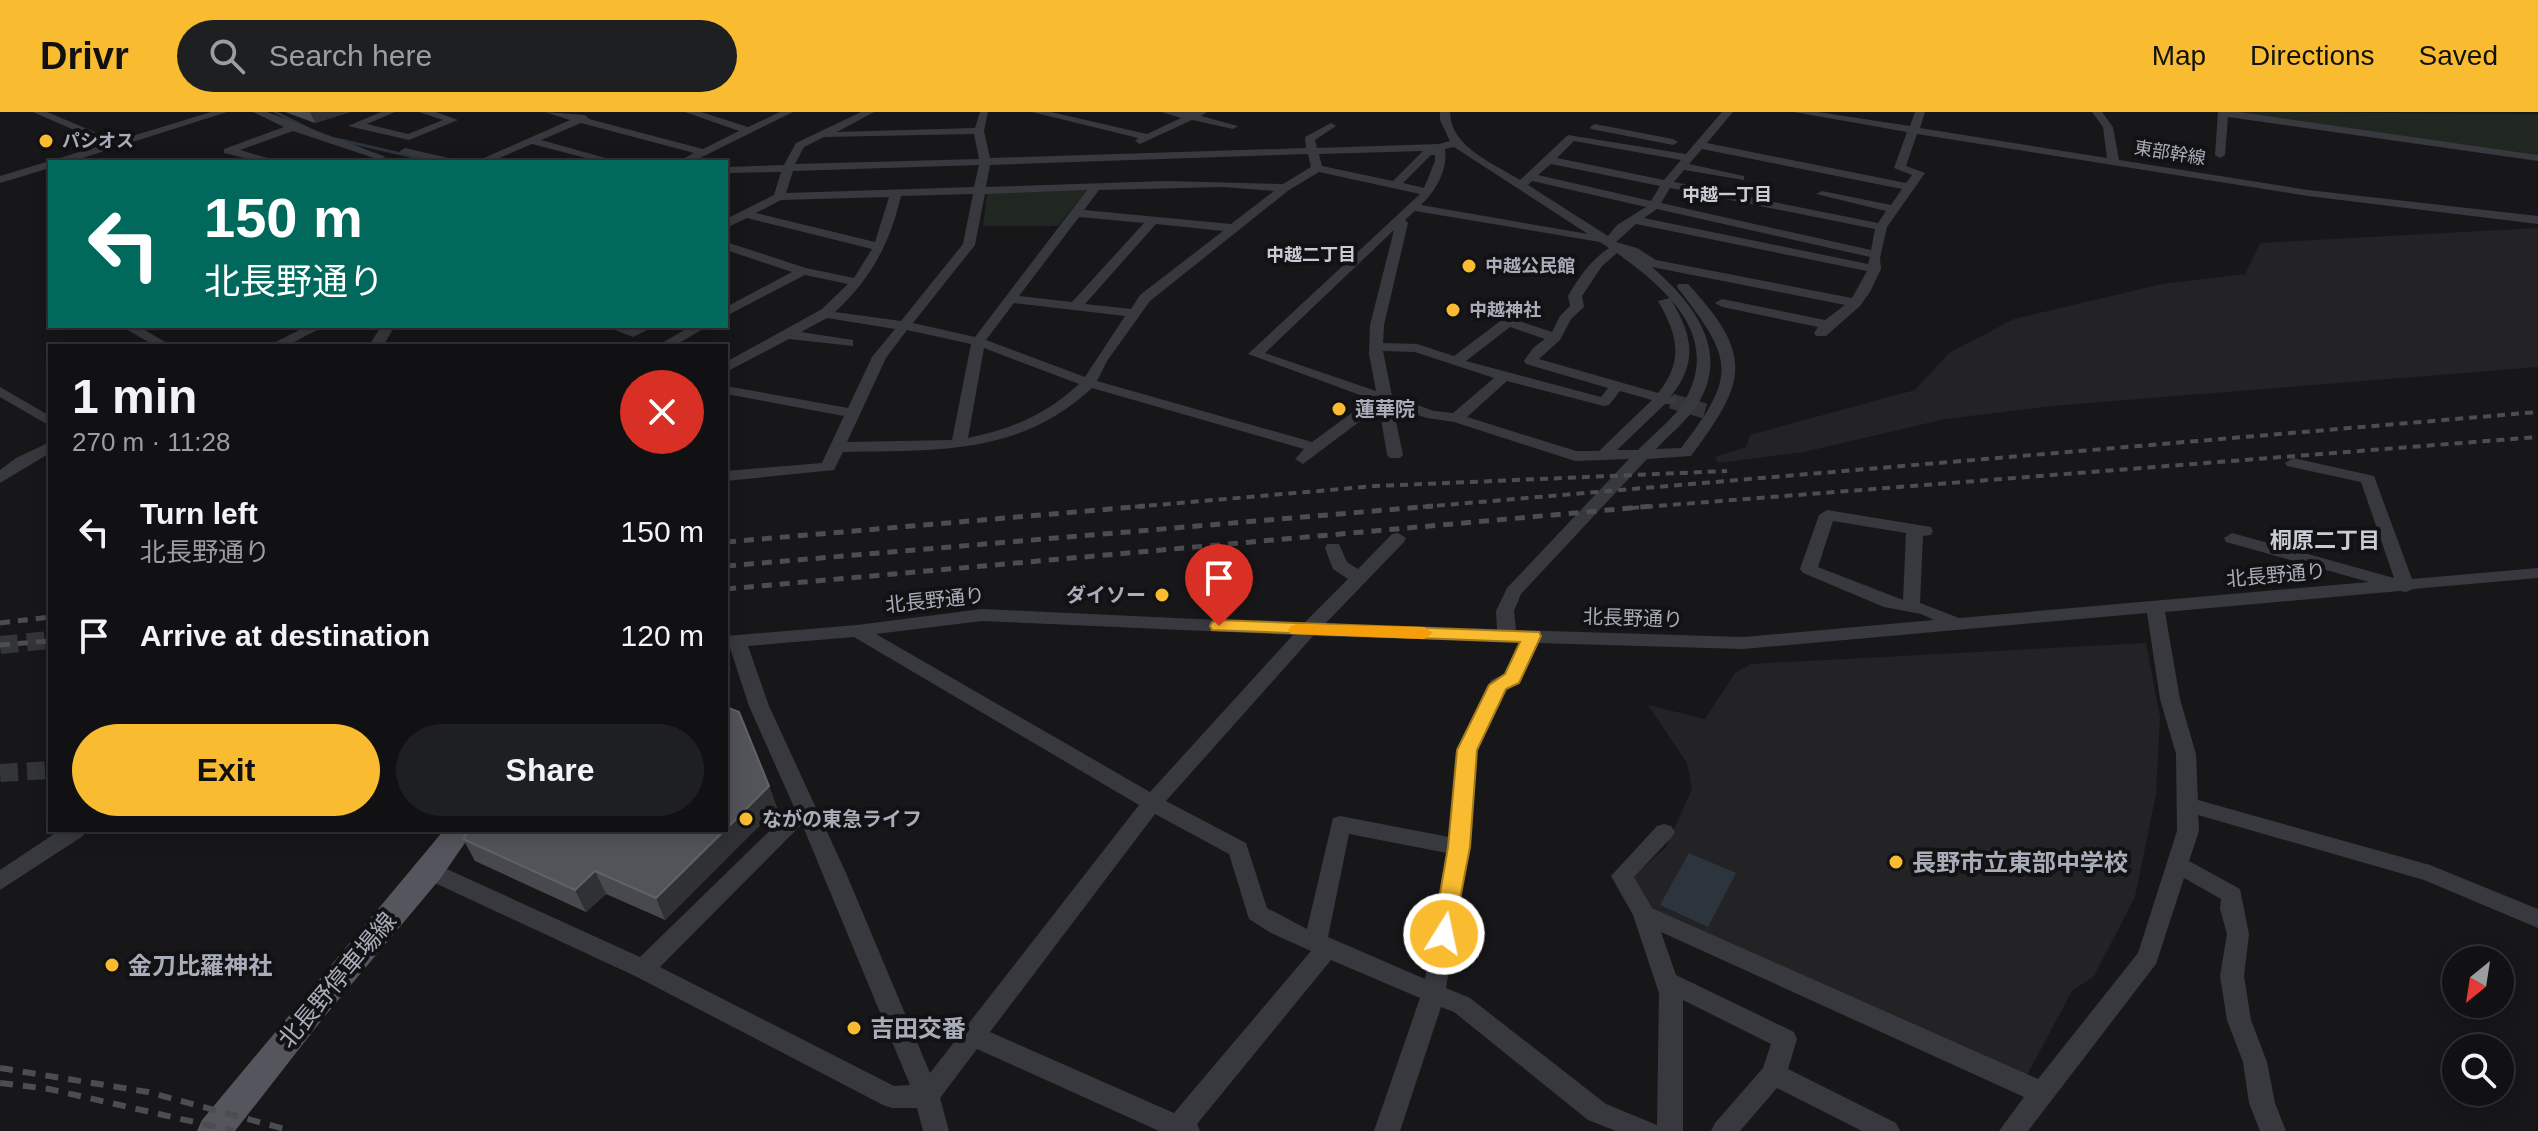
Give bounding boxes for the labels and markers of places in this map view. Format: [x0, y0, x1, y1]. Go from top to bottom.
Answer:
place label: パシオス [62, 131, 134, 151]
marker: パシオス [37, 132, 55, 150]
place label: 中越公民館 [1485, 256, 1575, 276]
marker: 中越公民館 [1460, 257, 1478, 275]
place label: 中越神社 [1469, 300, 1541, 320]
marker: 中越神社 [1444, 301, 1462, 319]
place label: 蓮華院 [1355, 398, 1415, 420]
marker: 蓮華院 [1330, 400, 1348, 418]
pin [1185, 544, 1253, 626]
place label: ダイソー [1066, 584, 1146, 606]
marker: ダイソー [1153, 586, 1171, 604]
place label: ながの東急ライフ [762, 808, 922, 830]
marker: ながの東急ライフ [737, 810, 755, 828]
place label: 長野市立東部中学校 [1912, 849, 2128, 876]
marker: 長野市立東部中学校 [1887, 853, 1905, 871]
place label: 金刀比羅神社 [128, 952, 272, 979]
marker: 金刀比羅神社 [103, 956, 121, 974]
place label: 吉田交番 [870, 1015, 966, 1042]
marker: 吉田交番 [845, 1019, 863, 1037]

